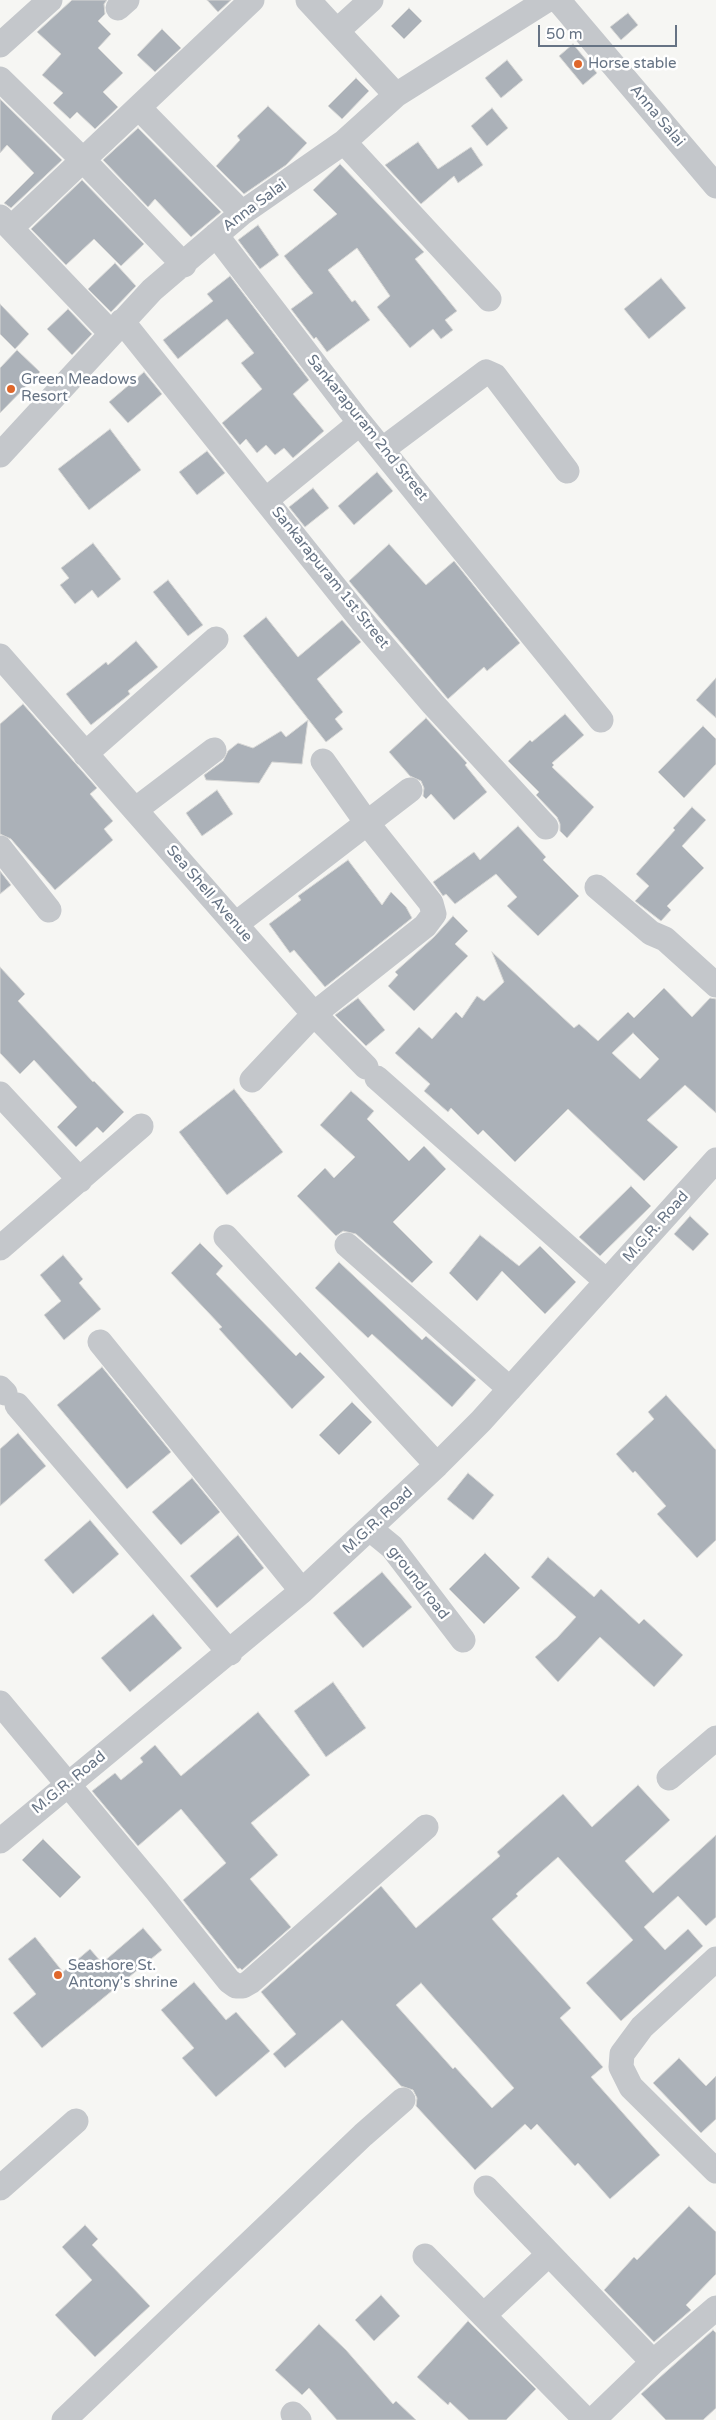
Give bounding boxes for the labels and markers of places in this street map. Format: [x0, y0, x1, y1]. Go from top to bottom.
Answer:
place label: Horse stable [588, 55, 677, 73]
marker: Horse stable [572, 58, 584, 70]
place label: Green Meadows Resort [21, 371, 137, 406]
marker: Green Meadows Resort [5, 383, 17, 395]
place label: Seashore St. Antony's shrine [68, 1957, 178, 1992]
marker: Seashore St. Antony's shrine [52, 1969, 64, 1981]

